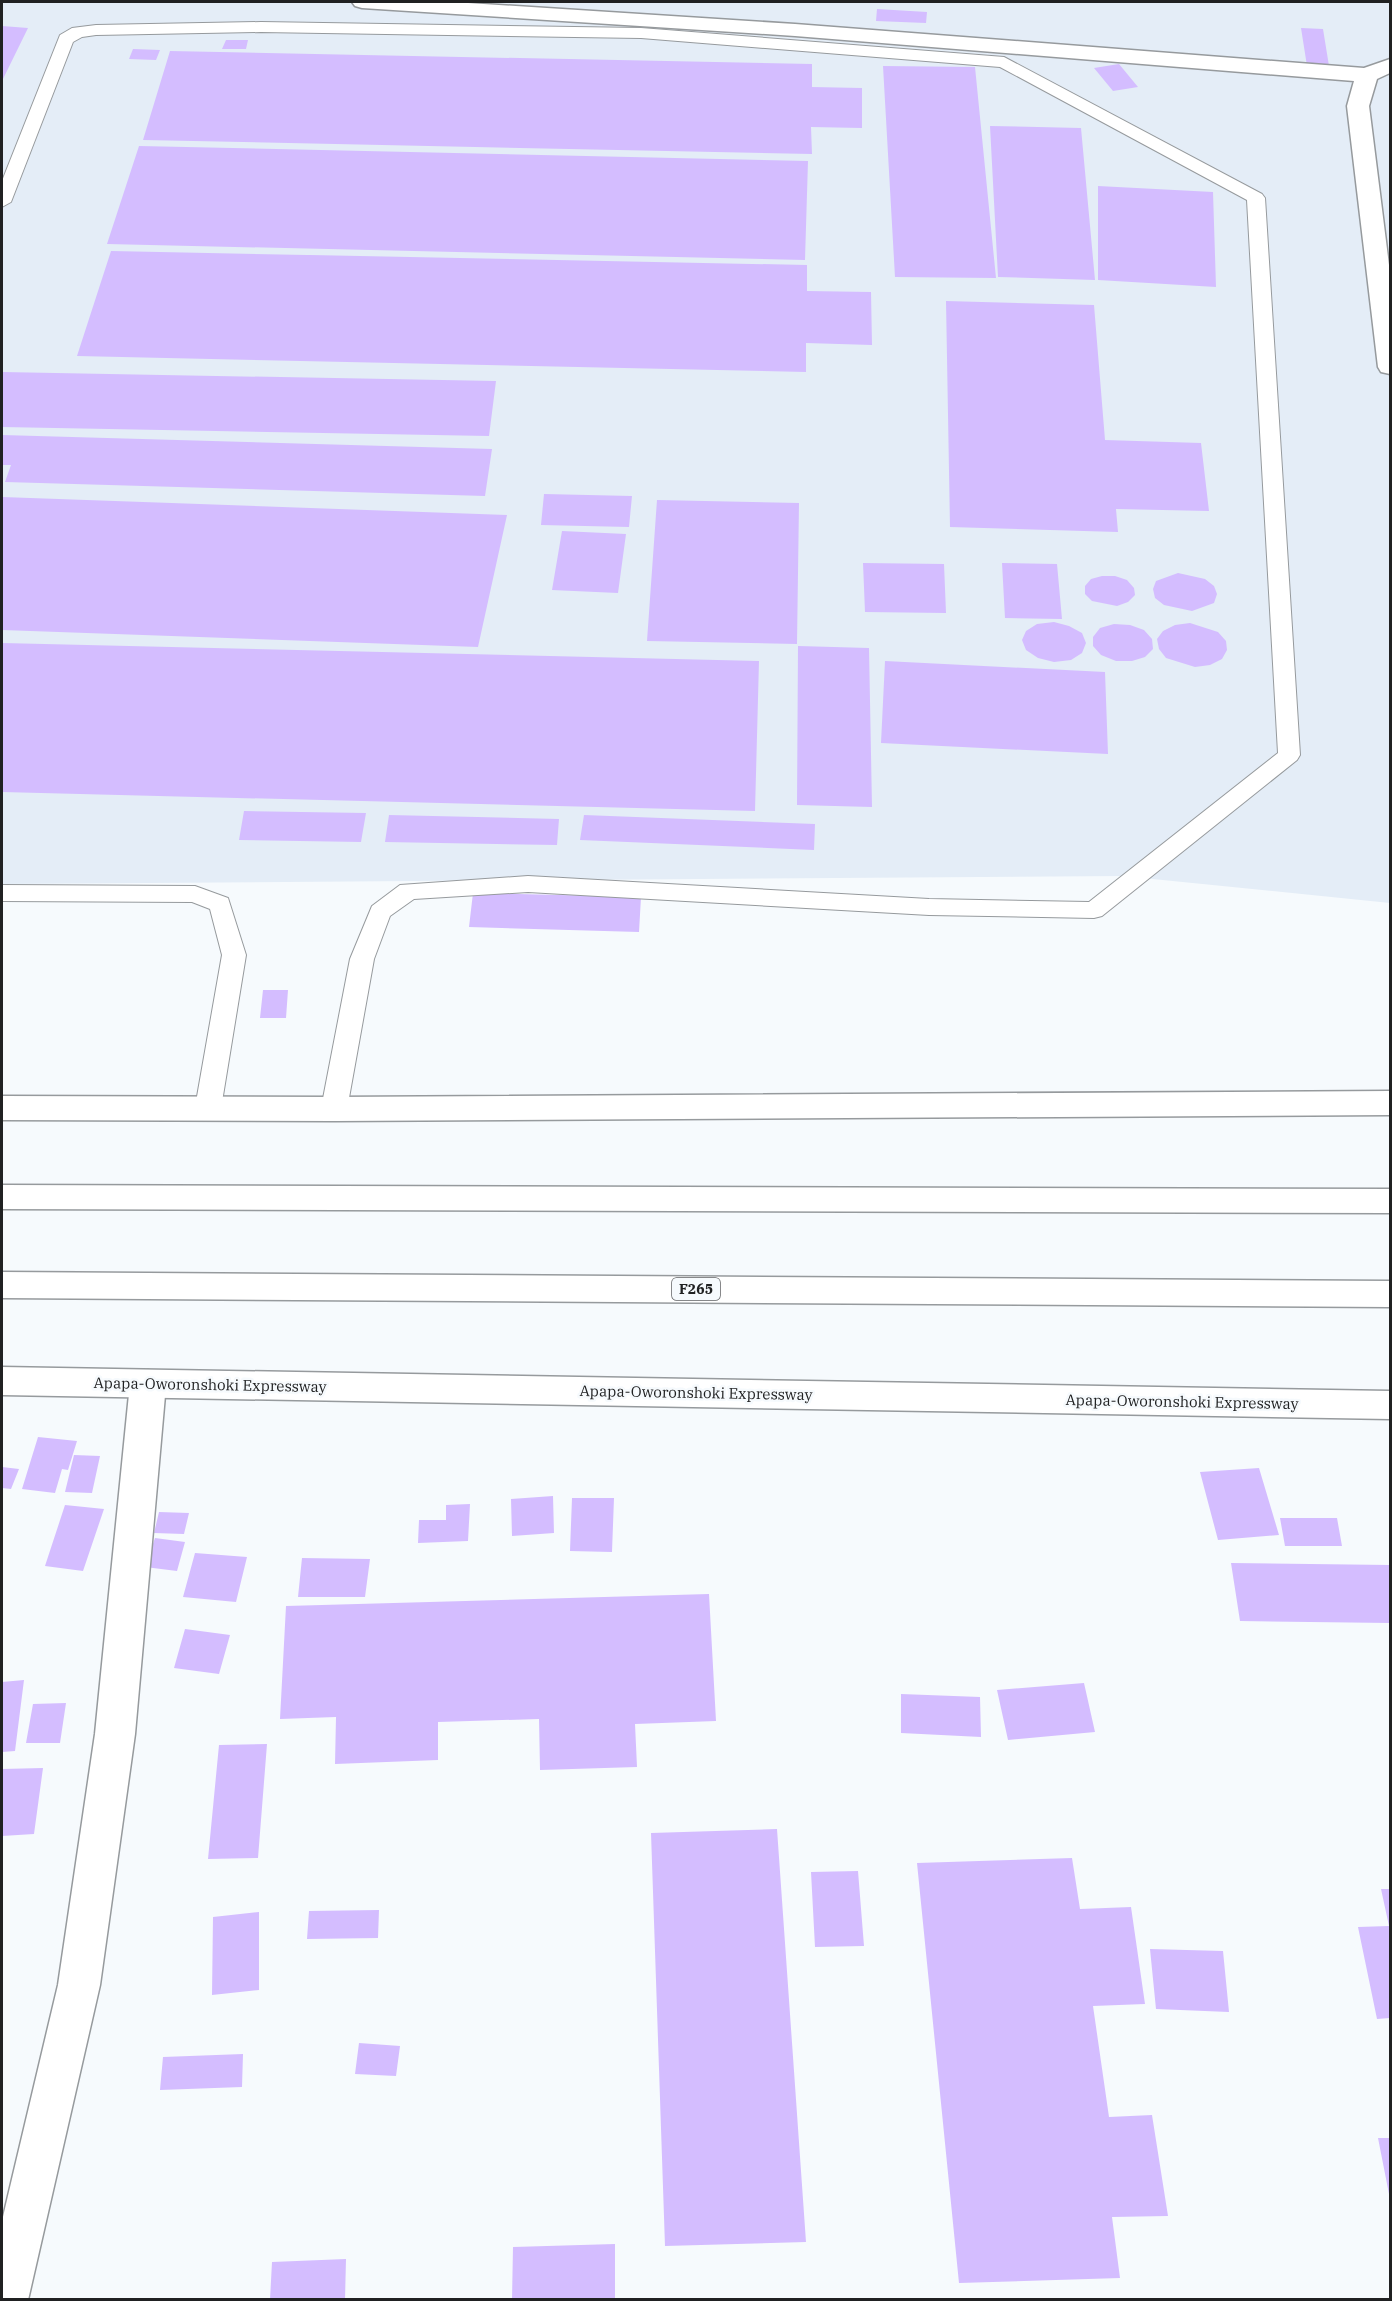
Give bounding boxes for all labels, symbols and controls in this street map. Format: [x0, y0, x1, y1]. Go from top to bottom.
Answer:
road number: F265 [672, 1278, 720, 1300]
street label: Apapa-Oworonshoki Expressway [93, 1373, 327, 1396]
street label: Apapa-Oworonshoki Expressway [579, 1381, 813, 1404]
street label: Apapa-Oworonshoki Expressway [1065, 1390, 1299, 1413]

